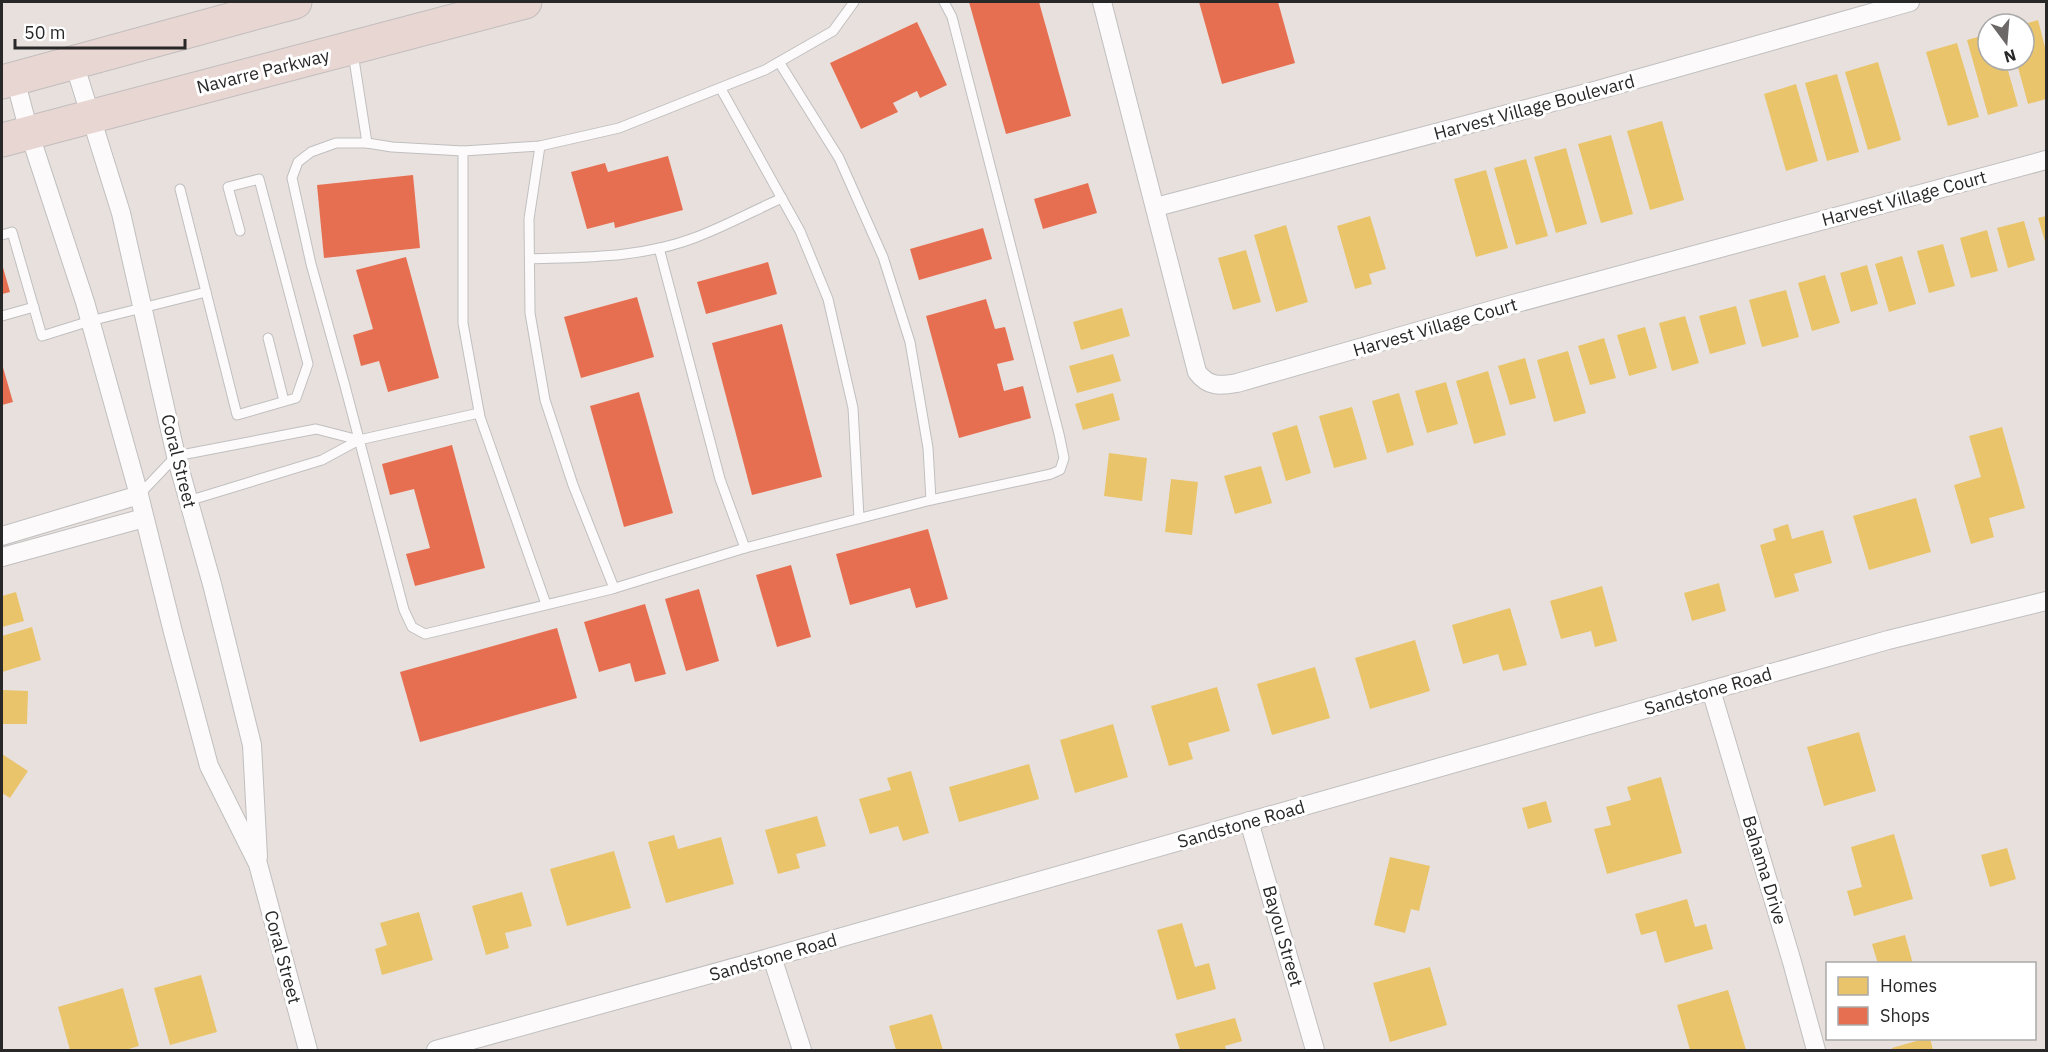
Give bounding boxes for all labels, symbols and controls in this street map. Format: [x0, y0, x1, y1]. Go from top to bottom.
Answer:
scale bar [15, 12, 184, 50]
north arrow [1976, 12, 2036, 72]
text: 50 m [24, 21, 66, 44]
street label: Navarre Parkway [194, 43, 332, 99]
text: N [2002, 45, 2018, 68]
street label: Harvest Village Boulevard [1431, 69, 1637, 145]
street label: Harvest Village Court [1819, 165, 1989, 231]
street label: Harvest Village Court [1350, 293, 1520, 361]
street label: Coral Street [156, 412, 202, 510]
street label: Sandstone Road [1642, 662, 1774, 720]
street label: Sandstone Road [1175, 795, 1307, 853]
street label: Bahama Drive [1738, 813, 1792, 927]
street label: Bayou Street [1258, 883, 1308, 989]
street label: Coral Street [259, 908, 307, 1006]
street label: Sandstone Road [707, 928, 839, 986]
legend [1826, 962, 2036, 1040]
text: Homes [1880, 974, 1937, 997]
text: Shops [1880, 1004, 1930, 1027]

